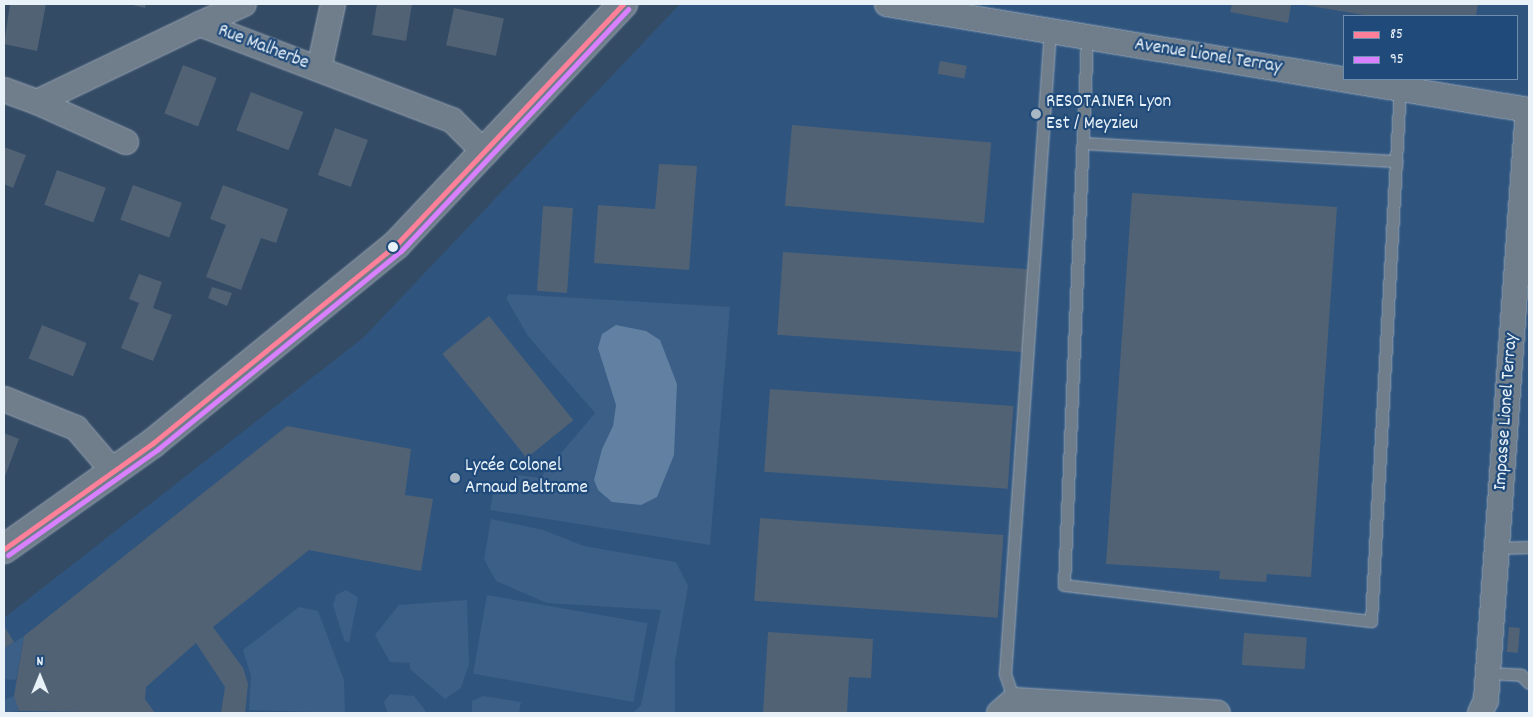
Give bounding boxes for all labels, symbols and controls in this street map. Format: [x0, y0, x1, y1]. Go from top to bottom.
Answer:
legend [1343, 15, 1518, 80]
street label: Rue Malherbe [214, 20, 312, 76]
text: 85 [1390, 24, 1403, 46]
street label: Avenue Lionel Terray [1133, 34, 1283, 80]
text: 95 [1390, 49, 1404, 71]
place label: RESOTAINER Lyon Est / Meyzieu [1046, 92, 1171, 136]
marker: RESOTAINER Lyon Est / Meyzieu [1030, 108, 1042, 120]
unlabelled marker [388, 242, 398, 252]
street label: Impasse Lionel Terray [1490, 333, 1524, 491]
place label: Lycée Colonel Arnaud Beltrame [465, 456, 588, 500]
marker: Lycée Colonel Arnaud Beltrame [449, 472, 461, 484]
north arrow [15, 652, 65, 702]
text: N [37, 652, 43, 672]

